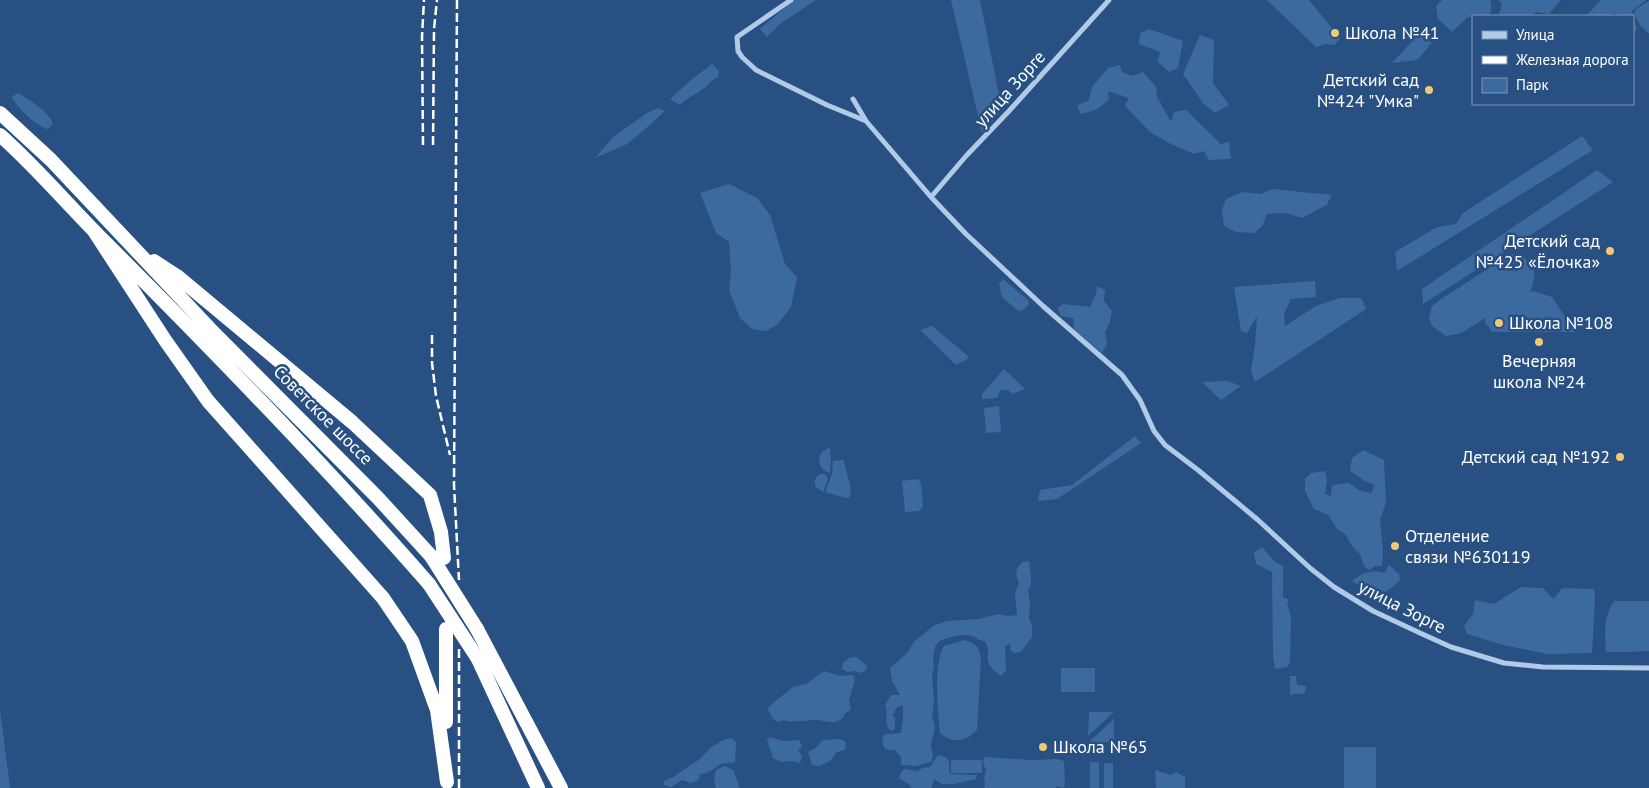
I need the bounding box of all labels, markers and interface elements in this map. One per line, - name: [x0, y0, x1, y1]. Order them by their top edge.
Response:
- legend: [1472, 15, 1634, 105]
- place label: Школа №41: [1345, 21, 1440, 44]
- text: Улица: [1516, 25, 1554, 44]
- marker: Школа №41: [1329, 27, 1341, 39]
- street label: улица Зорге: [969, 46, 1050, 132]
- text: Железная дорога: [1515, 50, 1629, 69]
- place label: Детский сад №424 "Умка": [1317, 68, 1419, 112]
- text: Парк: [1516, 75, 1549, 94]
- marker: Детский сад №424 "Умка": [1423, 84, 1435, 96]
- place label: Детский сад №425 «Ёлочка»: [1475, 229, 1600, 273]
- marker: Детский сад №425 «Ёлочка»: [1604, 245, 1616, 257]
- place label: Школа №108: [1509, 311, 1613, 334]
- marker: Школа №108: [1493, 317, 1505, 329]
- marker: Вечерняя школа №24: [1533, 336, 1545, 348]
- place label: Вечерняя школа №24: [1493, 349, 1585, 393]
- street label: Советское шоссе: [269, 360, 378, 469]
- place label: Детский сад №192: [1462, 445, 1610, 468]
- marker: Детский сад №192: [1614, 451, 1626, 463]
- place label: Отделение связи №630119: [1405, 524, 1531, 568]
- marker: Отделение связи №630119: [1389, 540, 1401, 552]
- street label: улица Зорге: [1355, 575, 1450, 638]
- place label: Школа №65: [1053, 735, 1148, 758]
- marker: Школа №65: [1037, 741, 1049, 753]

